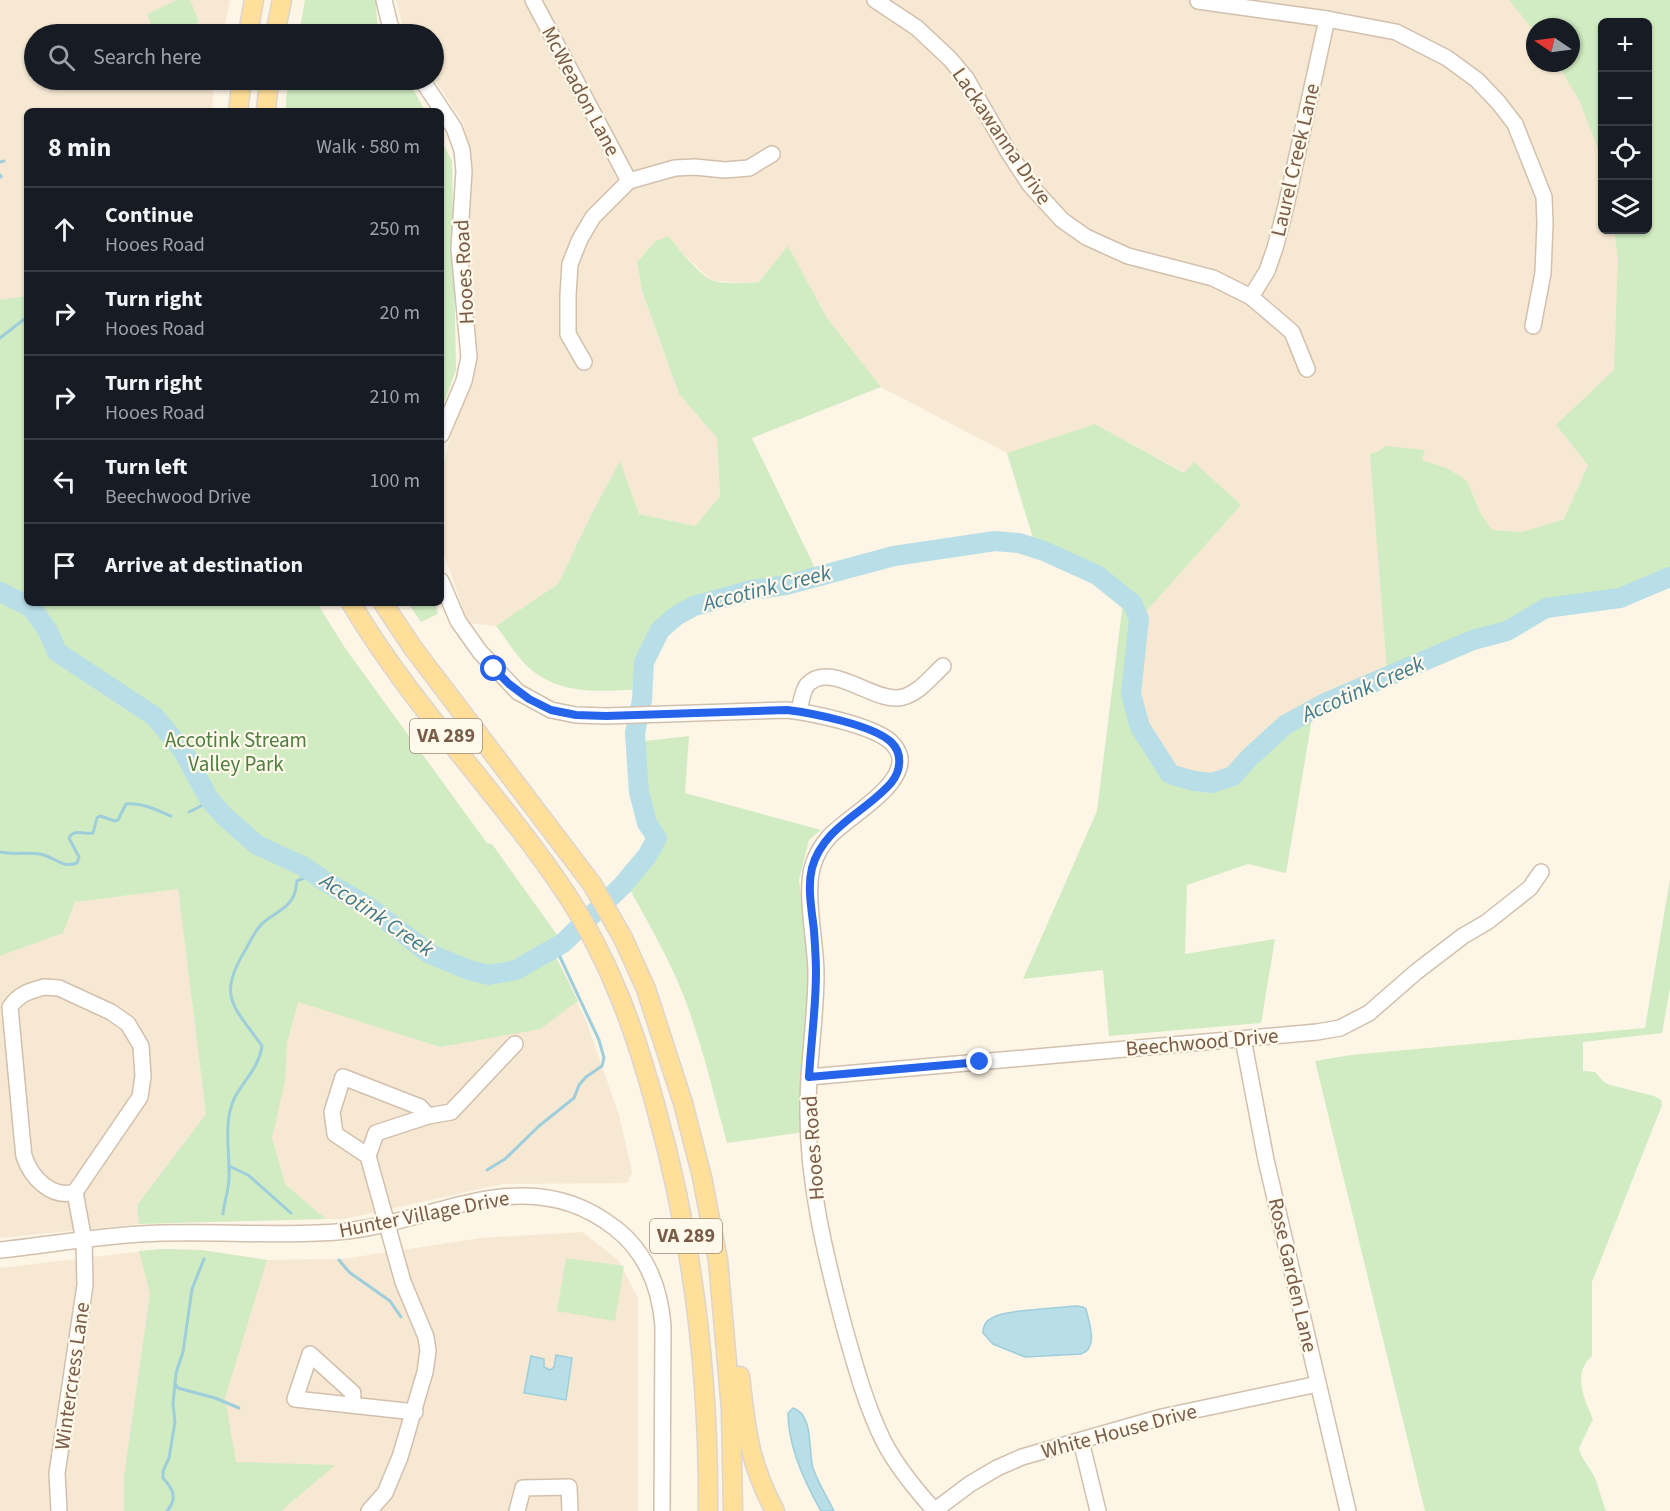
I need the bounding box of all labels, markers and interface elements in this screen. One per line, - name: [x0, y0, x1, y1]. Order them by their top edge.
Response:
- north arrow: [1526, 18, 1580, 72]
- map controls: [1598, 18, 1652, 234]
- button: +: [1598, 18, 1652, 72]
- street label: McWeadon Lane: [534, 21, 628, 161]
- search box: [24, 24, 444, 90]
- icon: search: [45, 41, 78, 74]
- text: Search here: [93, 41, 201, 73]
- street label: Lackawanna Drive: [945, 61, 1059, 211]
- button: −: [1598, 72, 1652, 126]
- street label: Laurel Creek Lane: [1263, 80, 1327, 240]
- button: locate: [1598, 126, 1652, 180]
- text: 8 min: [48, 129, 111, 166]
- text: Walk · 580 m: [316, 133, 420, 161]
- button: layers: [1598, 180, 1652, 234]
- text: Continue: [105, 199, 194, 231]
- icon: ahead: [48, 213, 81, 246]
- text: 250 m: [370, 215, 420, 243]
- street label: Hooes Road: [446, 219, 482, 325]
- text: Hooes Road: [105, 231, 205, 259]
- text: Turn right: [105, 283, 202, 315]
- icon: right: [48, 297, 81, 330]
- text: 20 m: [380, 299, 420, 327]
- text: Hooes Road: [105, 315, 205, 343]
- text: Turn right: [105, 367, 202, 399]
- icon: right: [48, 381, 81, 414]
- text: 210 m: [370, 383, 420, 411]
- text: Hooes Road: [105, 399, 205, 427]
- text: Turn left: [105, 451, 187, 483]
- icon: left: [48, 465, 81, 498]
- text: 100 m: [370, 467, 420, 495]
- text: Beechwood Drive: [105, 483, 251, 511]
- icon: arrive: [48, 549, 81, 582]
- text: Arrive at destination: [105, 549, 303, 581]
- water label: Accotink Creek: [698, 557, 835, 620]
- water label: Accotink Creek: [1295, 648, 1430, 731]
- route start: [480, 655, 506, 681]
- road number: VA 289: [410, 719, 482, 753]
- park label: Accotink Stream Valley Park: [165, 725, 307, 779]
- water label: Accotink Creek: [312, 864, 441, 965]
- street label: Beechwood Drive: [1124, 1020, 1280, 1064]
- route end: [966, 1048, 992, 1074]
- street label: Hooes Road: [794, 1095, 832, 1201]
- street label: Hunter Village Drive: [336, 1183, 512, 1245]
- street label: Rose Garden Lane: [1261, 1195, 1325, 1355]
- road number: VA 289: [650, 1219, 722, 1253]
- street label: Wintercress Lane: [47, 1300, 97, 1452]
- street label: White House Drive: [1038, 1396, 1200, 1466]

